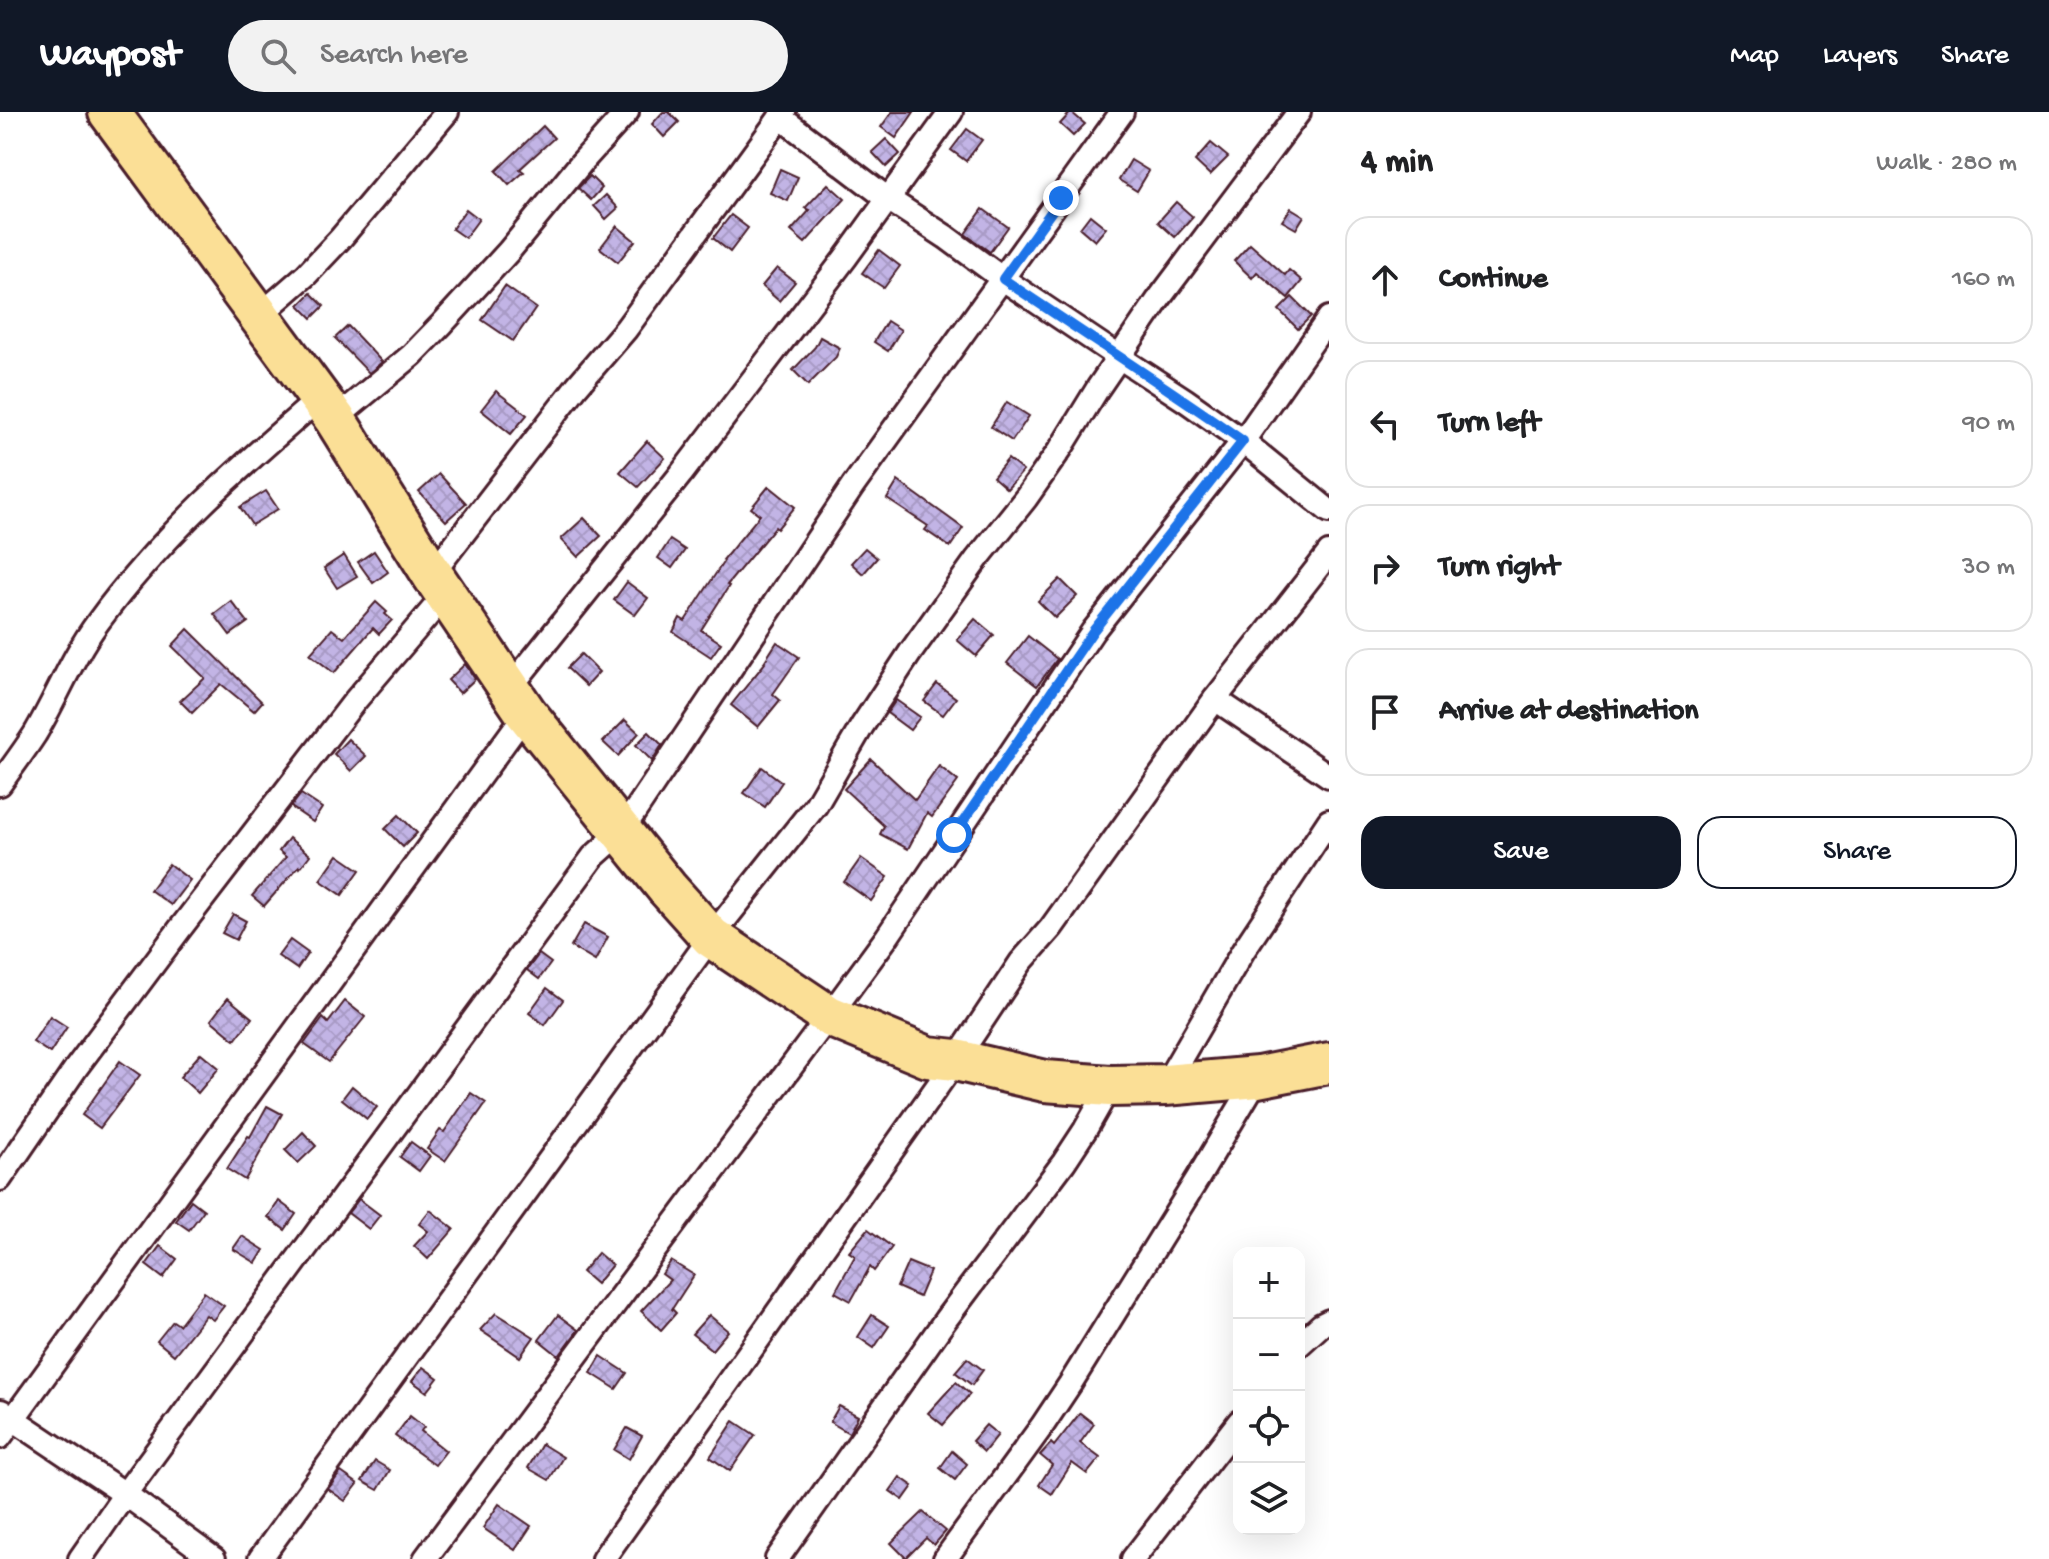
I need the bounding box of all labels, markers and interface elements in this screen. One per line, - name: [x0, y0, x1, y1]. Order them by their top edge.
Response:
- search box: [228, 20, 788, 92]
- text: Waypost: [40, 34, 180, 78]
- icon: search: [256, 34, 300, 78]
- text: Search here: [320, 39, 468, 74]
- text: Map: [1730, 40, 1779, 73]
- text: Layers: [1823, 40, 1897, 73]
- text: Share: [1941, 40, 2009, 73]
- text: 4 min: [1361, 144, 1433, 184]
- text: Walk · 280 m: [1876, 149, 2017, 180]
- route end: [1043, 180, 1079, 216]
- icon: ahead: [1363, 258, 1407, 302]
- text: Continue: [1439, 263, 1548, 298]
- text: 160 m: [1952, 265, 2015, 296]
- icon: left: [1363, 402, 1407, 446]
- text: Turn left: [1439, 407, 1540, 442]
- text: 90 m: [1963, 409, 2015, 440]
- icon: right: [1363, 546, 1407, 590]
- text: Turn right: [1439, 551, 1559, 586]
- text: 30 m: [1962, 553, 2015, 584]
- icon: arrive: [1363, 690, 1407, 734]
- text: Arrive at destination: [1439, 695, 1699, 730]
- button: Save: [1361, 816, 1681, 889]
- button: Share: [1697, 816, 2017, 889]
- route start: [936, 817, 972, 853]
- map controls: [1233, 1247, 1305, 1535]
- button: +: [1233, 1247, 1305, 1319]
- button: −: [1233, 1319, 1305, 1391]
- button: locate: [1233, 1391, 1305, 1463]
- button: layers: [1233, 1463, 1305, 1535]

